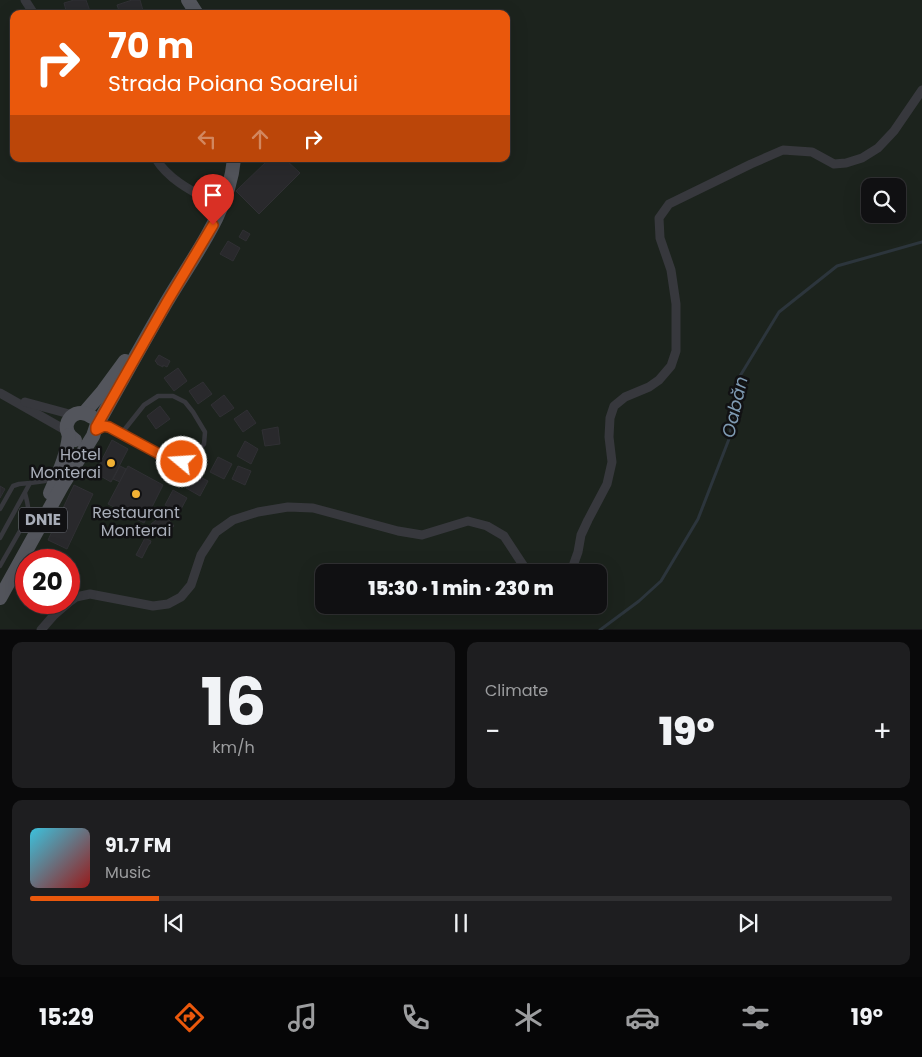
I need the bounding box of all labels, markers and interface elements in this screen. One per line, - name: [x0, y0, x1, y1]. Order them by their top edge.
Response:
- text: 70 m: [108, 21, 194, 70]
- icon: right: [25, 30, 90, 95]
- text: Strada Poiana Soarelui: [108, 68, 358, 99]
- icon: left: [193, 125, 221, 153]
- icon: ahead: [246, 125, 274, 153]
- icon: right: [299, 125, 327, 153]
- pin: [192, 174, 234, 225]
- map controls: [861, 178, 906, 223]
- button: search: [861, 178, 906, 223]
- icon: arrive: [199, 181, 227, 209]
- water label: Oabăn: [715, 374, 754, 440]
- position arrow: [155, 435, 207, 487]
- place label: Hotel Monterai: [30, 443, 101, 484]
- marker: Hotel Monterai: [105, 457, 117, 469]
- marker: Restaurant Monterai: [130, 488, 142, 500]
- place label: Restaurant Monterai: [92, 501, 180, 542]
- road number: DN1E: [19, 508, 67, 532]
- speed limit sign: 20: [15, 549, 80, 614]
- text: 15:30 · 1 min · 230 m: [368, 575, 554, 602]
- text: 16: [201, 657, 266, 748]
- text: Climate: [485, 679, 548, 702]
- text: 19°: [659, 705, 715, 758]
- text: −: [485, 712, 500, 751]
- text: +: [873, 712, 892, 751]
- text: km/h: [212, 736, 255, 759]
- text: 91.7 FM: [105, 832, 171, 859]
- text: Music: [105, 861, 151, 884]
- icon: previous: [160, 909, 188, 937]
- icon: pause: [447, 909, 475, 937]
- icon: next: [734, 909, 762, 937]
- icon: directions: [172, 1000, 207, 1035]
- icon: music: [285, 1000, 320, 1035]
- icon: phone: [398, 1000, 433, 1035]
- icon: climate: [511, 1000, 546, 1035]
- icon: car: [625, 1000, 660, 1035]
- icon: filters: [738, 1000, 773, 1035]
- text: 15:29: [39, 1002, 94, 1033]
- text: 19°: [851, 1002, 883, 1033]

